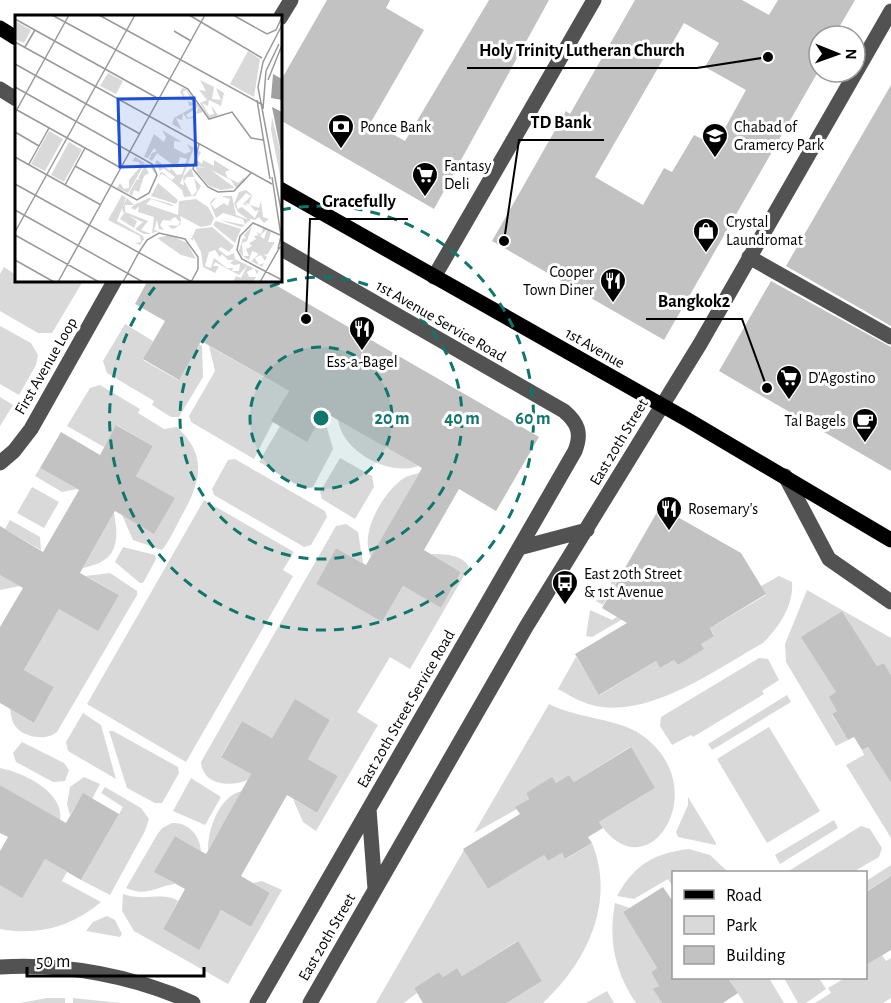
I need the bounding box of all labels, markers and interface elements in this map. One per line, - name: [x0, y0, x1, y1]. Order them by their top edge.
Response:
- inset map: [15, 15, 282, 282]
- north arrow: [807, 24, 867, 84]
- callout: Holy Trinity Lutheran Church: [467, 32, 697, 68]
- text: Holy Trinity Lutheran Church: [479, 42, 685, 60]
- text: N: [843, 49, 859, 60]
- callout: TD Bank: [519, 104, 604, 140]
- bank icon: Ponce Bank: [326, 112, 356, 150]
- text: TD Bank: [531, 114, 592, 132]
- place label: Ponce Bank: [360, 119, 432, 135]
- place label: Chabad of Gramercy Park: [734, 119, 825, 154]
- school or university icon: Chabad of Gramercy Park: [700, 121, 730, 159]
- place label: Fantasy Deli: [444, 158, 491, 192]
- supermarket icon: Fantasy Deli: [410, 160, 440, 198]
- callout: Gracefully: [310, 183, 408, 219]
- text: Gracefully: [322, 193, 397, 211]
- place label: Crystal Laundromat: [726, 214, 803, 248]
- shop icon: Crystal Laundromat: [691, 216, 721, 254]
- place label: Cooper Town Diner: [523, 264, 595, 298]
- restaurant icon: Cooper Town Diner: [598, 266, 628, 304]
- street label: 1st Avenue Service Road: [373, 277, 509, 365]
- callout: Bangkok2: [646, 283, 742, 319]
- text: Bangkok2: [658, 293, 731, 311]
- restaurant icon: Ess-a-Bagel: [347, 314, 377, 352]
- street label: First Avenue Loop: [12, 315, 80, 417]
- street label: 1st Avenue: [563, 325, 627, 371]
- place label: Ess-a-Bagel: [326, 354, 398, 370]
- supermarket icon: D'Agostino: [774, 363, 804, 401]
- place label: D'Agostino: [808, 370, 876, 386]
- street label: East 20th Street: [587, 396, 651, 488]
- cafe icon: Tal Bagels: [850, 406, 880, 444]
- centre of rings: [311, 408, 331, 428]
- text: 20 m: [374, 410, 410, 428]
- text: 40 m: [444, 410, 480, 428]
- text: 60 m: [515, 410, 551, 428]
- place label: Tal Bagels: [784, 413, 846, 429]
- restaurant icon: Rosemary's: [654, 494, 684, 532]
- place label: Rosemary's: [688, 501, 758, 518]
- place label: East 20th Street & 1st Avenue: [584, 566, 682, 600]
- bus stop icon: East 20th Street & 1st Avenue: [550, 568, 580, 606]
- street label: East 20th Street Service Road: [354, 627, 458, 791]
- legend: [672, 871, 867, 979]
- text: Road: [726, 887, 762, 905]
- street label: East 20th Street: [296, 891, 358, 983]
- text: Park: [726, 917, 758, 935]
- scale bar: [27, 940, 204, 978]
- text: Building: [726, 947, 786, 965]
- text: 50 m: [36, 953, 70, 971]

